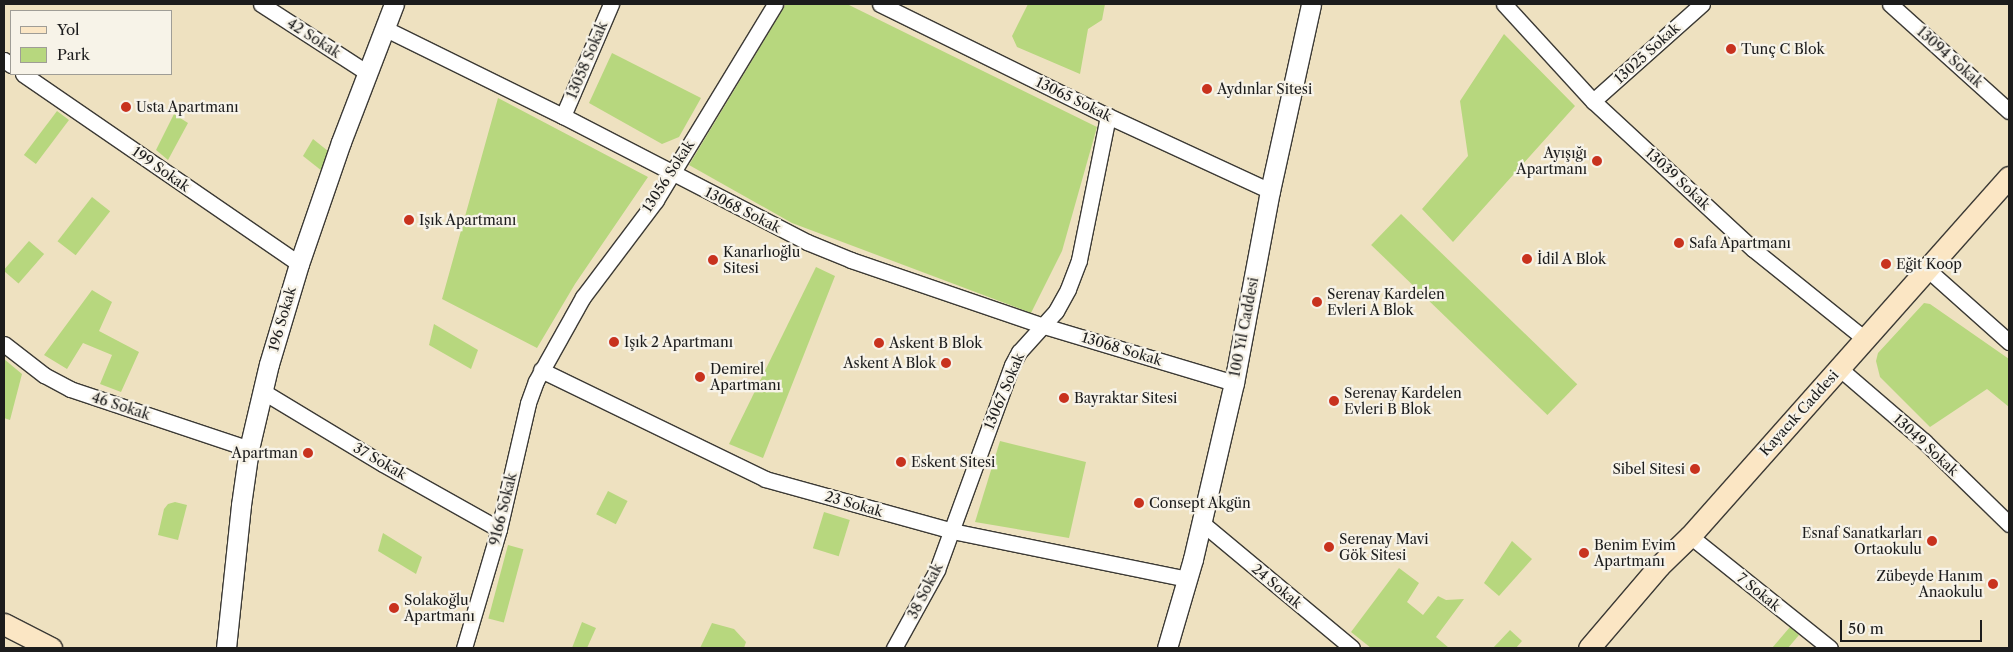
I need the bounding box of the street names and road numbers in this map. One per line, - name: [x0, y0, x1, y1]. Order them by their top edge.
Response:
- street label: 42 Sokak: [284, 15, 344, 61]
- street label: 13058 Sokak: [563, 19, 611, 101]
- street label: 13025 Sokak: [1611, 19, 1683, 87]
- street label: 13094 Sokak: [1914, 23, 1986, 91]
- street label: 13065 Sokak: [1033, 73, 1115, 125]
- street label: 13056 Sokak: [639, 137, 697, 215]
- street label: 199 Sokak: [129, 143, 193, 195]
- street label: 13039 Sokak: [1642, 145, 1714, 213]
- street label: 13068 Sokak: [702, 184, 784, 236]
- street label: 100 Yıl Caddesi: [1226, 276, 1262, 378]
- street label: 196 Sokak: [265, 285, 299, 353]
- street label: 13068 Sokak: [1080, 329, 1164, 369]
- street label: 13067 Sokak: [980, 350, 1028, 432]
- street label: Kayacık Caddesi: [1756, 367, 1842, 459]
- street label: 46 Sokak: [90, 389, 152, 423]
- street label: 13049 Sokak: [1890, 411, 1962, 479]
- street label: 37 Sokak: [350, 439, 410, 483]
- street label: 9166 Sokak: [486, 471, 520, 547]
- street label: 23 Sokak: [823, 488, 885, 520]
- street label: 38 Sokak: [904, 560, 946, 622]
- street label: 24 Sokak: [1249, 560, 1305, 612]
- street label: 7 Sokak: [1734, 569, 1784, 615]

